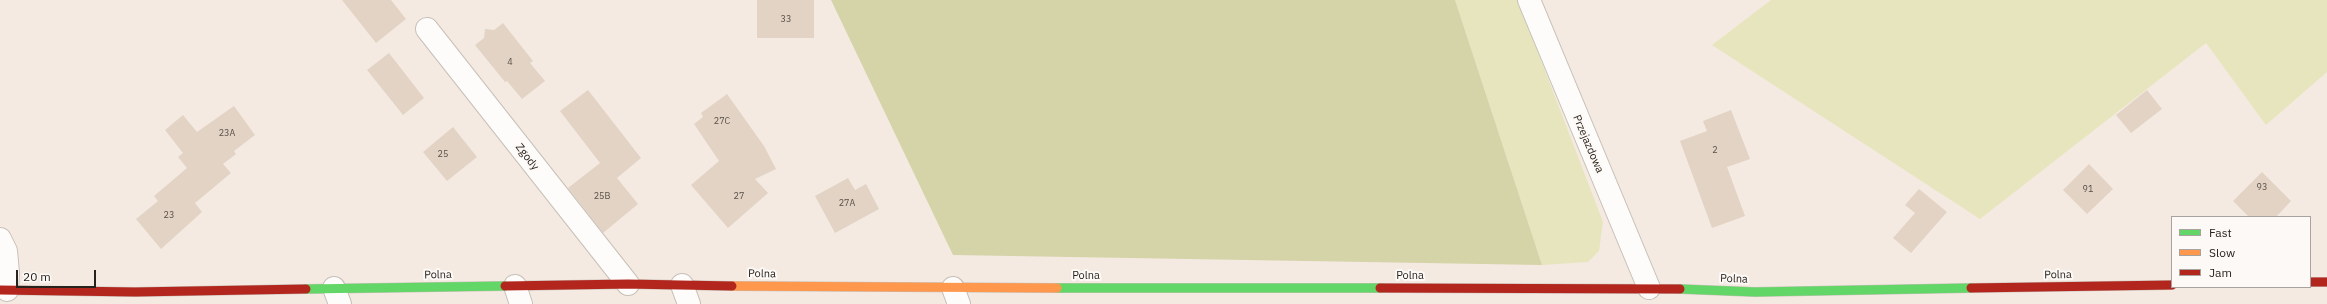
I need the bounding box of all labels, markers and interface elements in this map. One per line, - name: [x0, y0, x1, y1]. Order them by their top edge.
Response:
- house number: 33: [781, 14, 791, 24]
- house number: 4: [507, 57, 513, 67]
- street label: Przejazdowa: [1570, 113, 1606, 175]
- house number: 27C: [714, 116, 730, 126]
- house number: 23A: [219, 128, 235, 138]
- street label: Zgody: [513, 141, 541, 173]
- house number: 2: [1712, 145, 1718, 155]
- house number: 25: [438, 149, 448, 159]
- house number: 93: [2257, 182, 2267, 192]
- house number: 91: [2083, 184, 2093, 194]
- house number: 25B: [594, 191, 610, 201]
- house number: 27: [734, 191, 744, 201]
- house number: 27A: [839, 198, 855, 208]
- house number: 23: [164, 210, 174, 220]
- legend: [2171, 216, 2311, 288]
- text: Fast: [2209, 225, 2232, 240]
- text: Slow: [2209, 245, 2235, 260]
- scale bar: [18, 262, 98, 288]
- text: Jam: [2209, 265, 2232, 280]
- street label: Polna: [748, 267, 776, 281]
- street label: Polna: [424, 268, 452, 282]
- street label: Polna: [2044, 268, 2072, 282]
- text: 20 m: [23, 269, 51, 284]
- street label: Polna: [1072, 269, 1100, 283]
- street label: Polna: [1396, 269, 1424, 283]
- street label: Polna: [1720, 272, 1748, 286]

